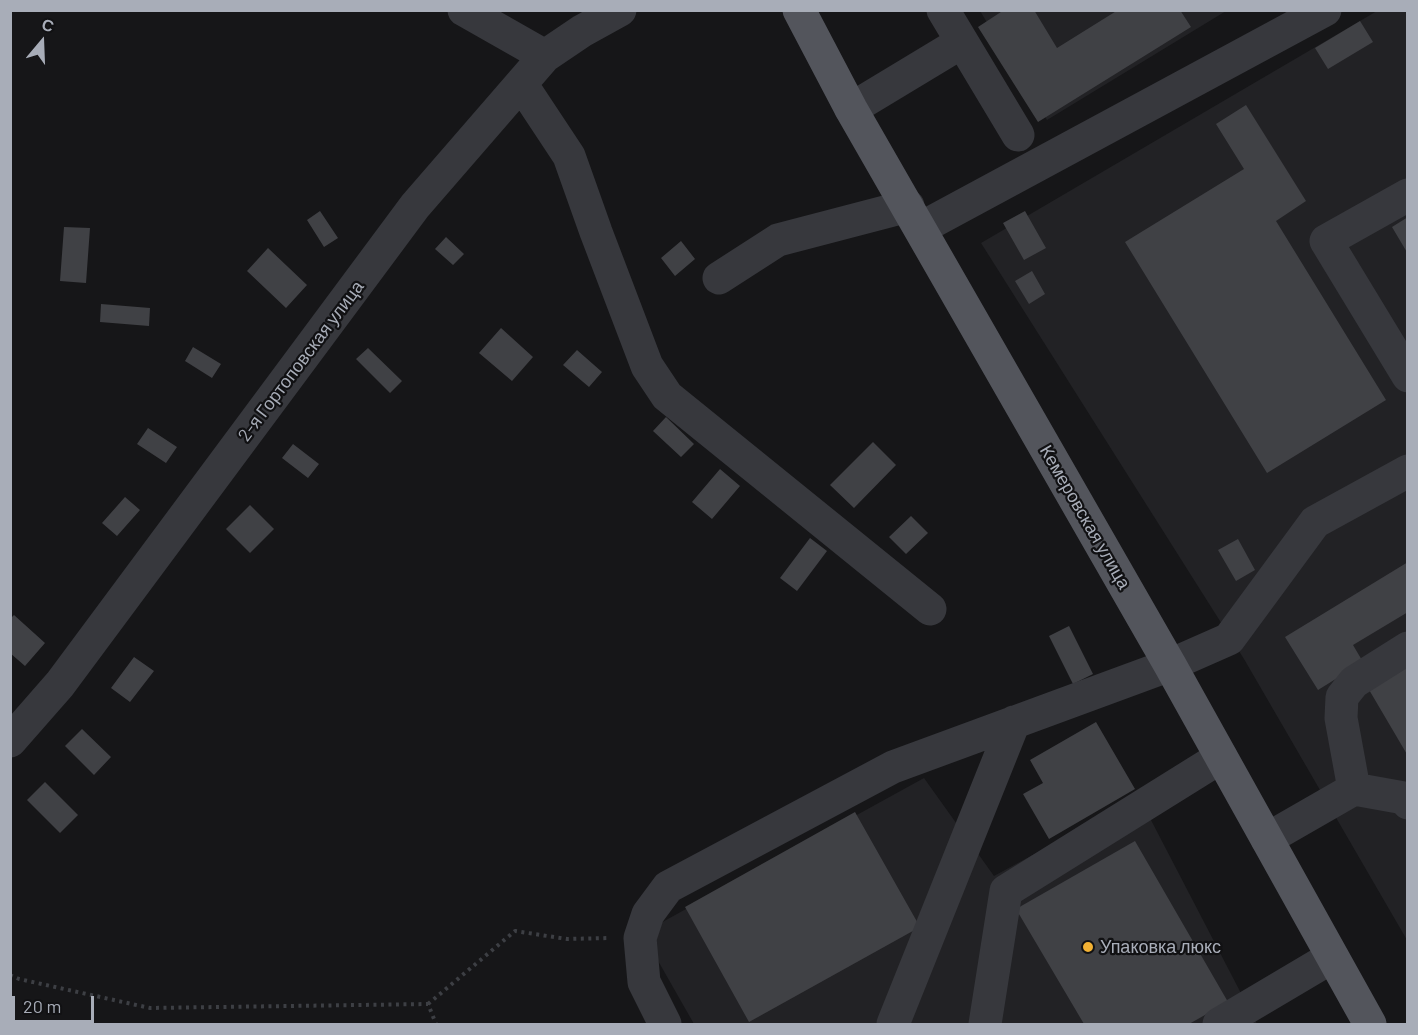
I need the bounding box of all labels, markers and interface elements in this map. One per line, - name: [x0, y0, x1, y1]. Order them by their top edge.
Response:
- north arrow: [12, 12, 72, 72]
- text: С: [39, 14, 57, 35]
- street label: 2-я Гортоповская улица: [234, 276, 368, 446]
- street label: Кемеровская улица: [1035, 441, 1135, 593]
- place label: Упаковка люкс: [1100, 936, 1221, 958]
- marker: Упаковка люкс: [1081, 940, 1095, 954]
- scale bar: [15, 984, 98, 1022]
- text: 20 m: [23, 995, 61, 1017]

